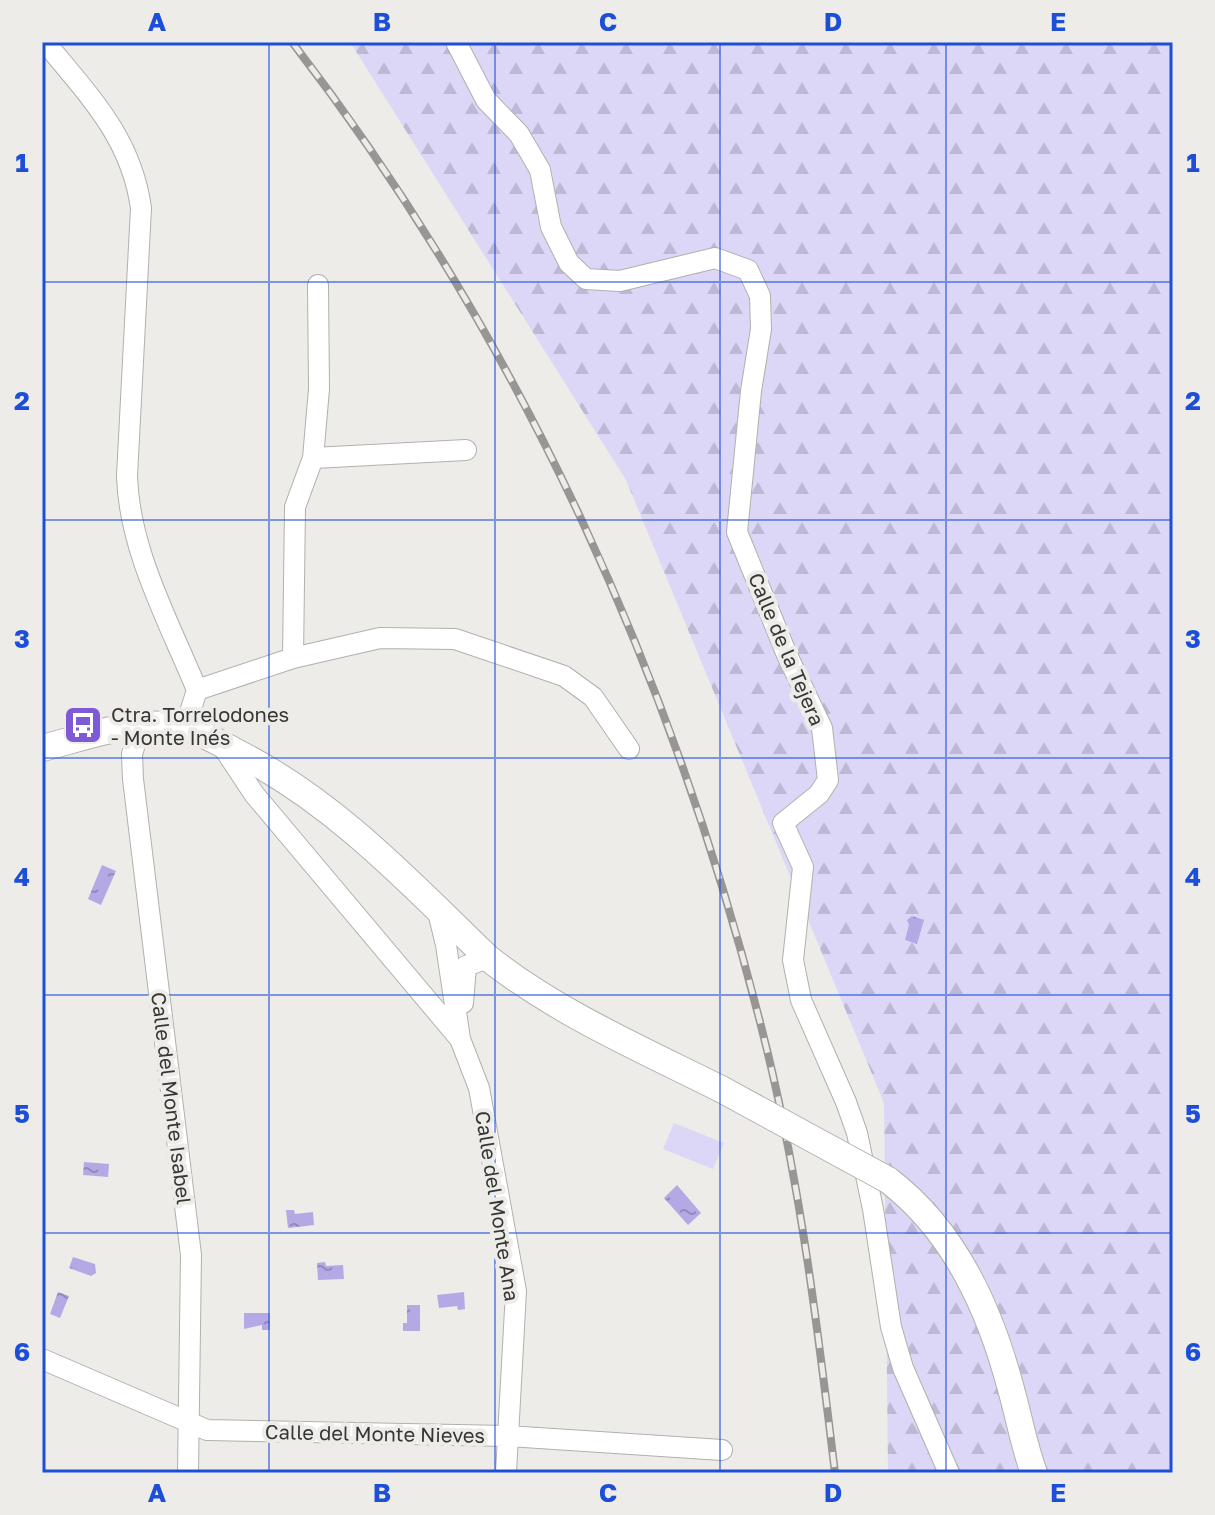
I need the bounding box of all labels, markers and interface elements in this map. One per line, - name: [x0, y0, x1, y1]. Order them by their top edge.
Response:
- text: A: [148, 6, 167, 37]
- text: B: [373, 6, 391, 37]
- text: C: [599, 6, 617, 37]
- text: D: [824, 6, 842, 37]
- text: E: [1050, 6, 1066, 37]
- text: 1: [15, 147, 29, 178]
- text: 1: [1186, 147, 1200, 178]
- text: 2: [14, 385, 30, 416]
- text: 2: [1185, 385, 1201, 416]
- street label: Calle de la Tejera: [744, 569, 830, 729]
- text: 3: [14, 623, 30, 654]
- text: 3: [1185, 623, 1201, 654]
- place label: Ctra. Torrelodones - Monte Inés: [111, 702, 289, 749]
- bus stop icon: Ctra. Torrelodones - Monte Inés: [62, 704, 104, 746]
- text: 4: [14, 861, 30, 892]
- text: 4: [1185, 861, 1201, 892]
- street label: Calle del Monte Isabel: [147, 990, 197, 1206]
- text: 5: [14, 1098, 30, 1129]
- text: 5: [1185, 1098, 1201, 1129]
- street label: Calle del Monte Ana: [471, 1109, 525, 1303]
- text: 6: [14, 1336, 30, 1367]
- text: 6: [1185, 1336, 1201, 1367]
- street label: Calle del Monte Nieves: [265, 1419, 485, 1447]
- text: A: [148, 1477, 167, 1508]
- text: B: [373, 1477, 391, 1508]
- text: C: [599, 1477, 617, 1508]
- text: D: [824, 1477, 842, 1508]
- text: E: [1050, 1477, 1066, 1508]

